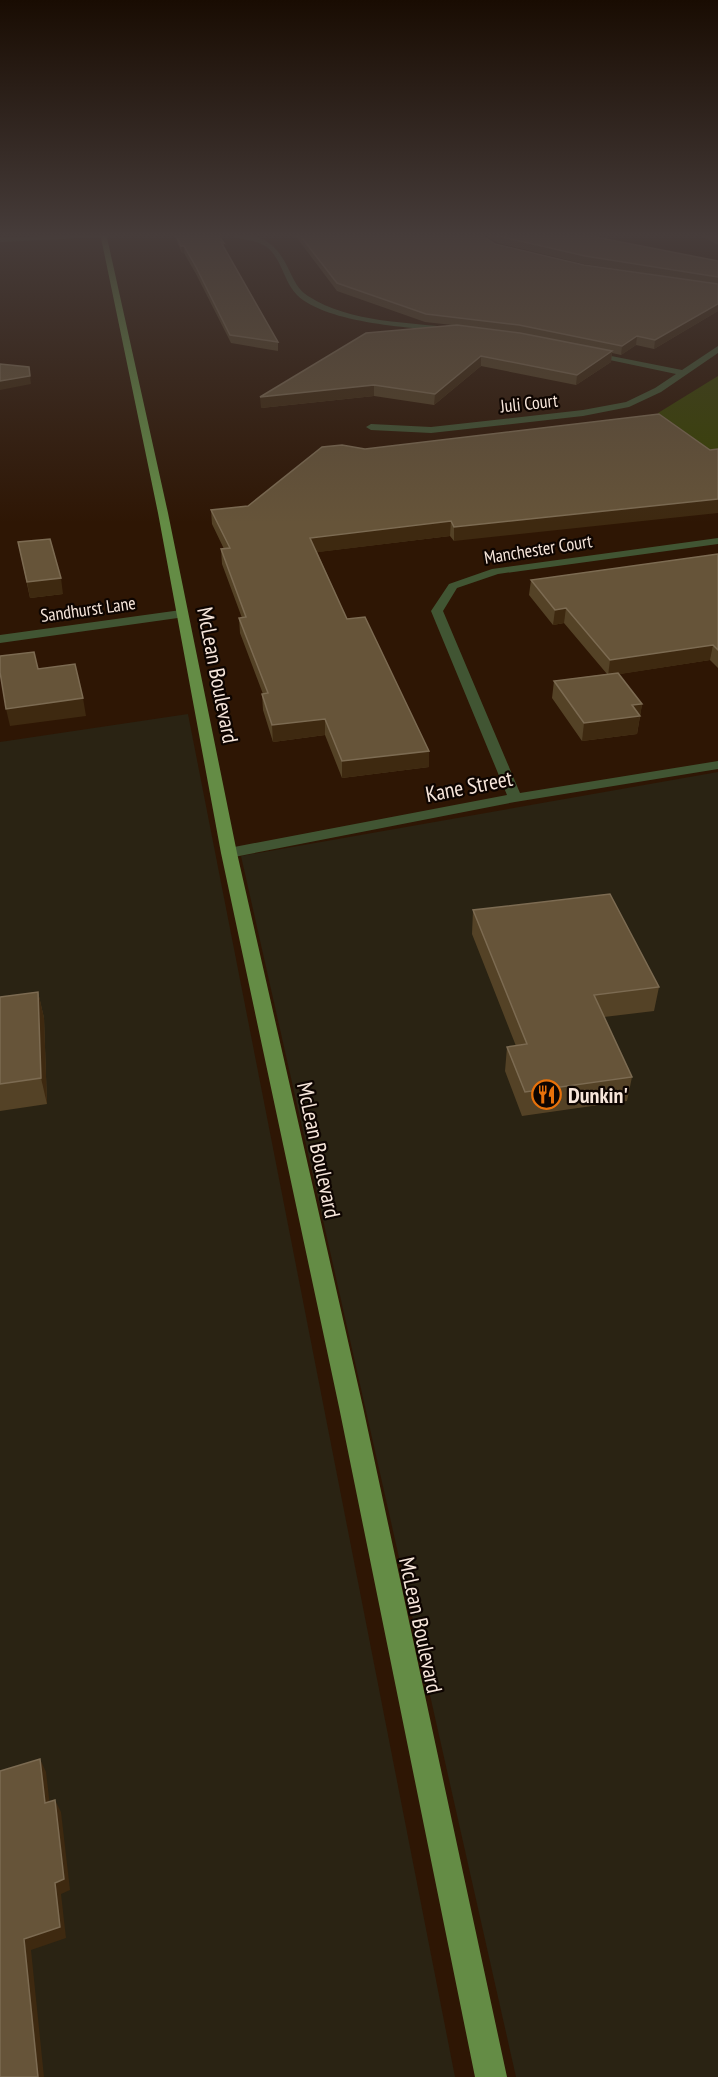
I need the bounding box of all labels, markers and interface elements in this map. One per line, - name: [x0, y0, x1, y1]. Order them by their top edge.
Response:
- street label: Juli Court: [498, 389, 559, 418]
- street label: Manchester Court: [482, 529, 594, 569]
- street label: Sandhurst Lane: [39, 591, 137, 627]
- street label: McLean Boulevard: [191, 604, 245, 746]
- street label: Kane Street: [423, 764, 515, 808]
- street label: McLean Boulevard: [291, 1079, 347, 1221]
- restaurant icon: Dunkin': [531, 1079, 563, 1111]
- place label: Dunkin': [568, 1081, 628, 1109]
- street label: McLean Boulevard: [393, 1554, 449, 1696]

